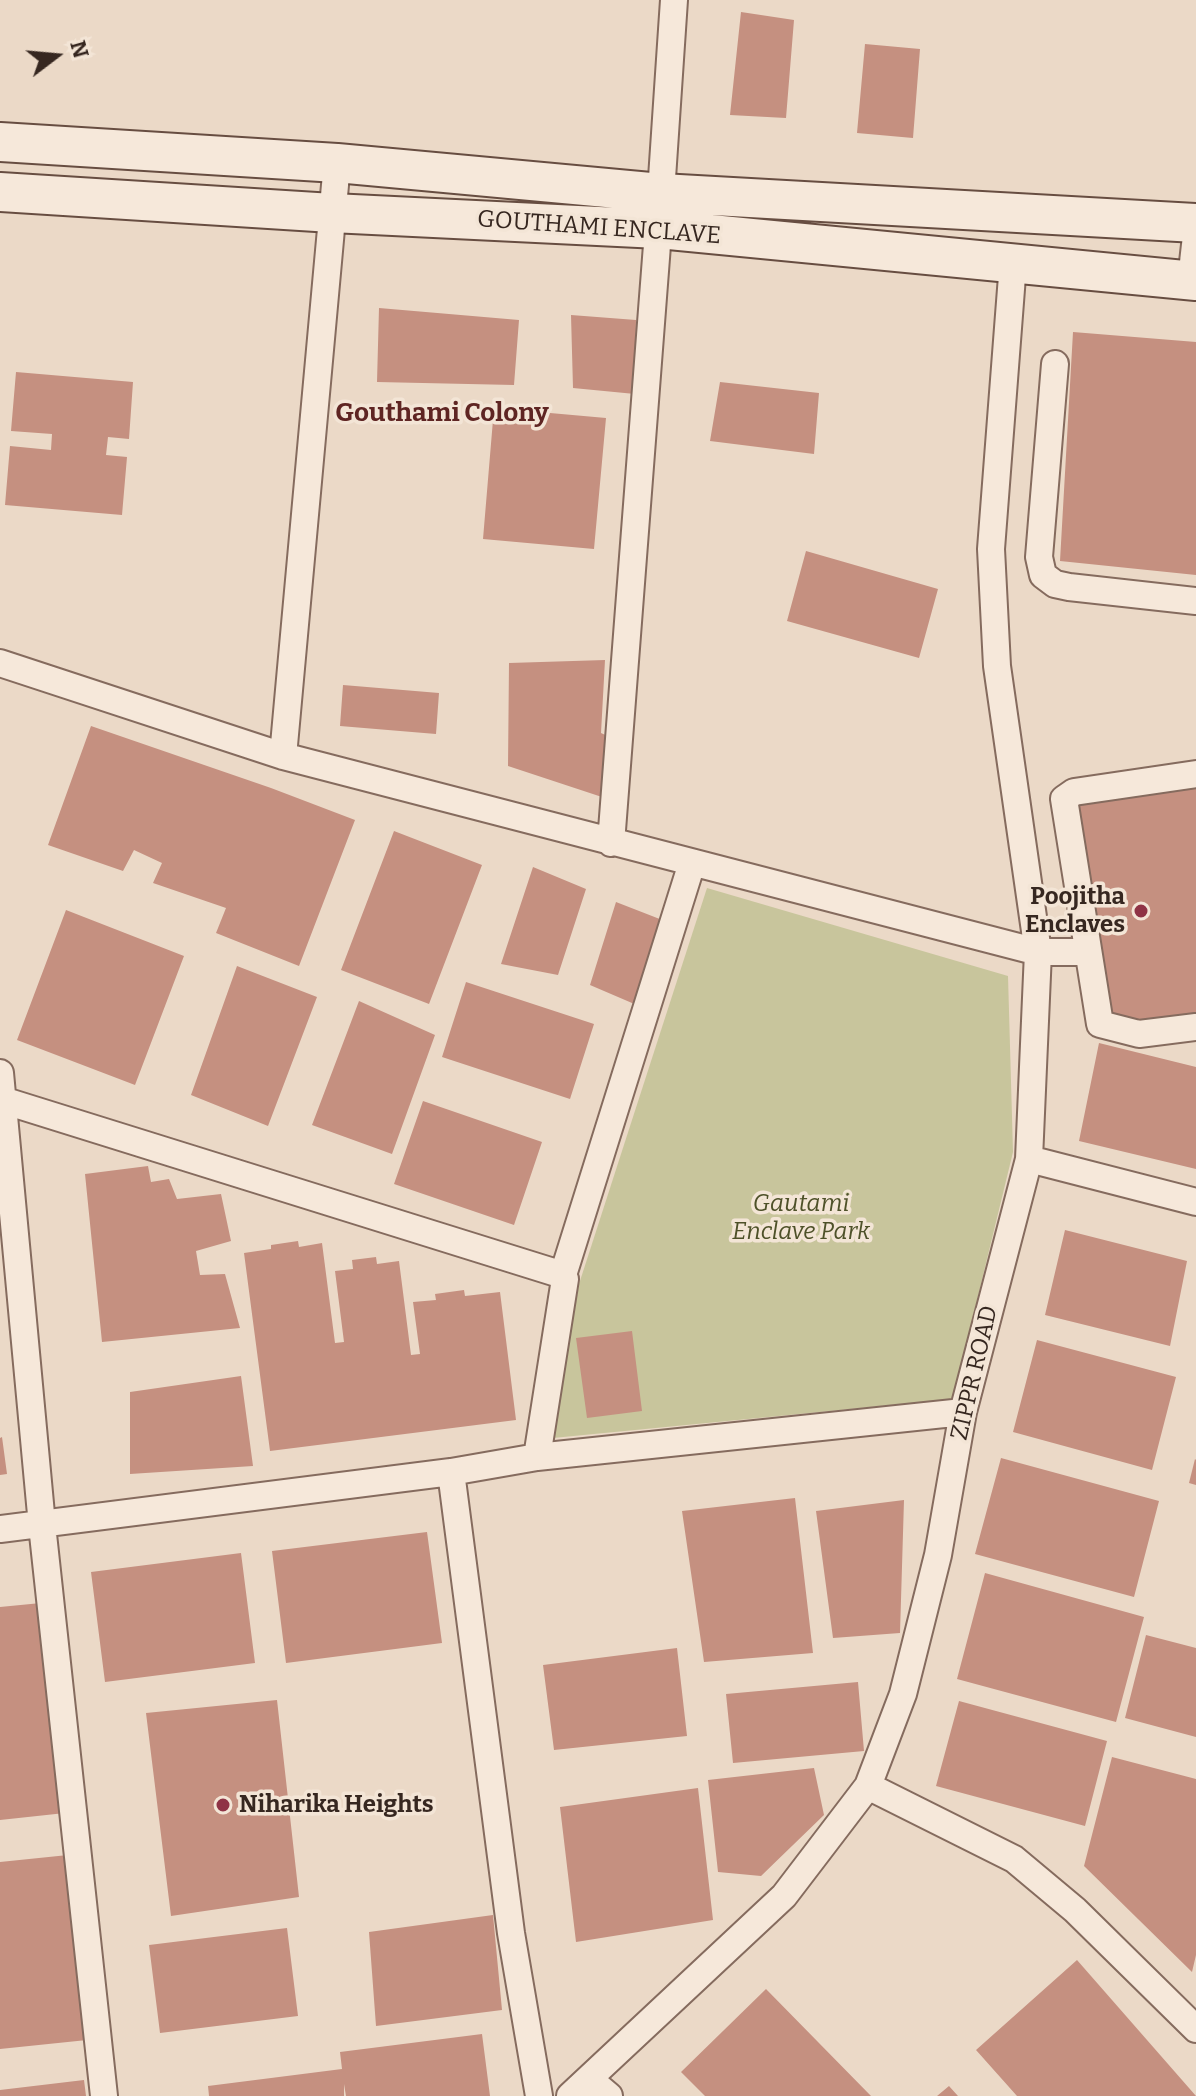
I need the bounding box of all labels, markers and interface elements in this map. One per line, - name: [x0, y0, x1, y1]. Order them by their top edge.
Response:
- north arrow: [16, 16, 96, 96]
- text: N: [64, 37, 95, 61]
- street label: GOUTHAMI ENCLAVE: [476, 205, 722, 251]
- district label: Gouthami Colony: [335, 398, 549, 430]
- place label: Poojitha Enclaves: [1025, 883, 1125, 939]
- marker: Poojitha Enclaves: [1132, 902, 1150, 920]
- park label: Gautami Enclave Park: [732, 1190, 870, 1246]
- street label: ZIPPR ROAD: [946, 1303, 1004, 1443]
- place label: Niharika Heights: [239, 1791, 433, 1819]
- marker: Niharika Heights: [214, 1796, 232, 1814]

